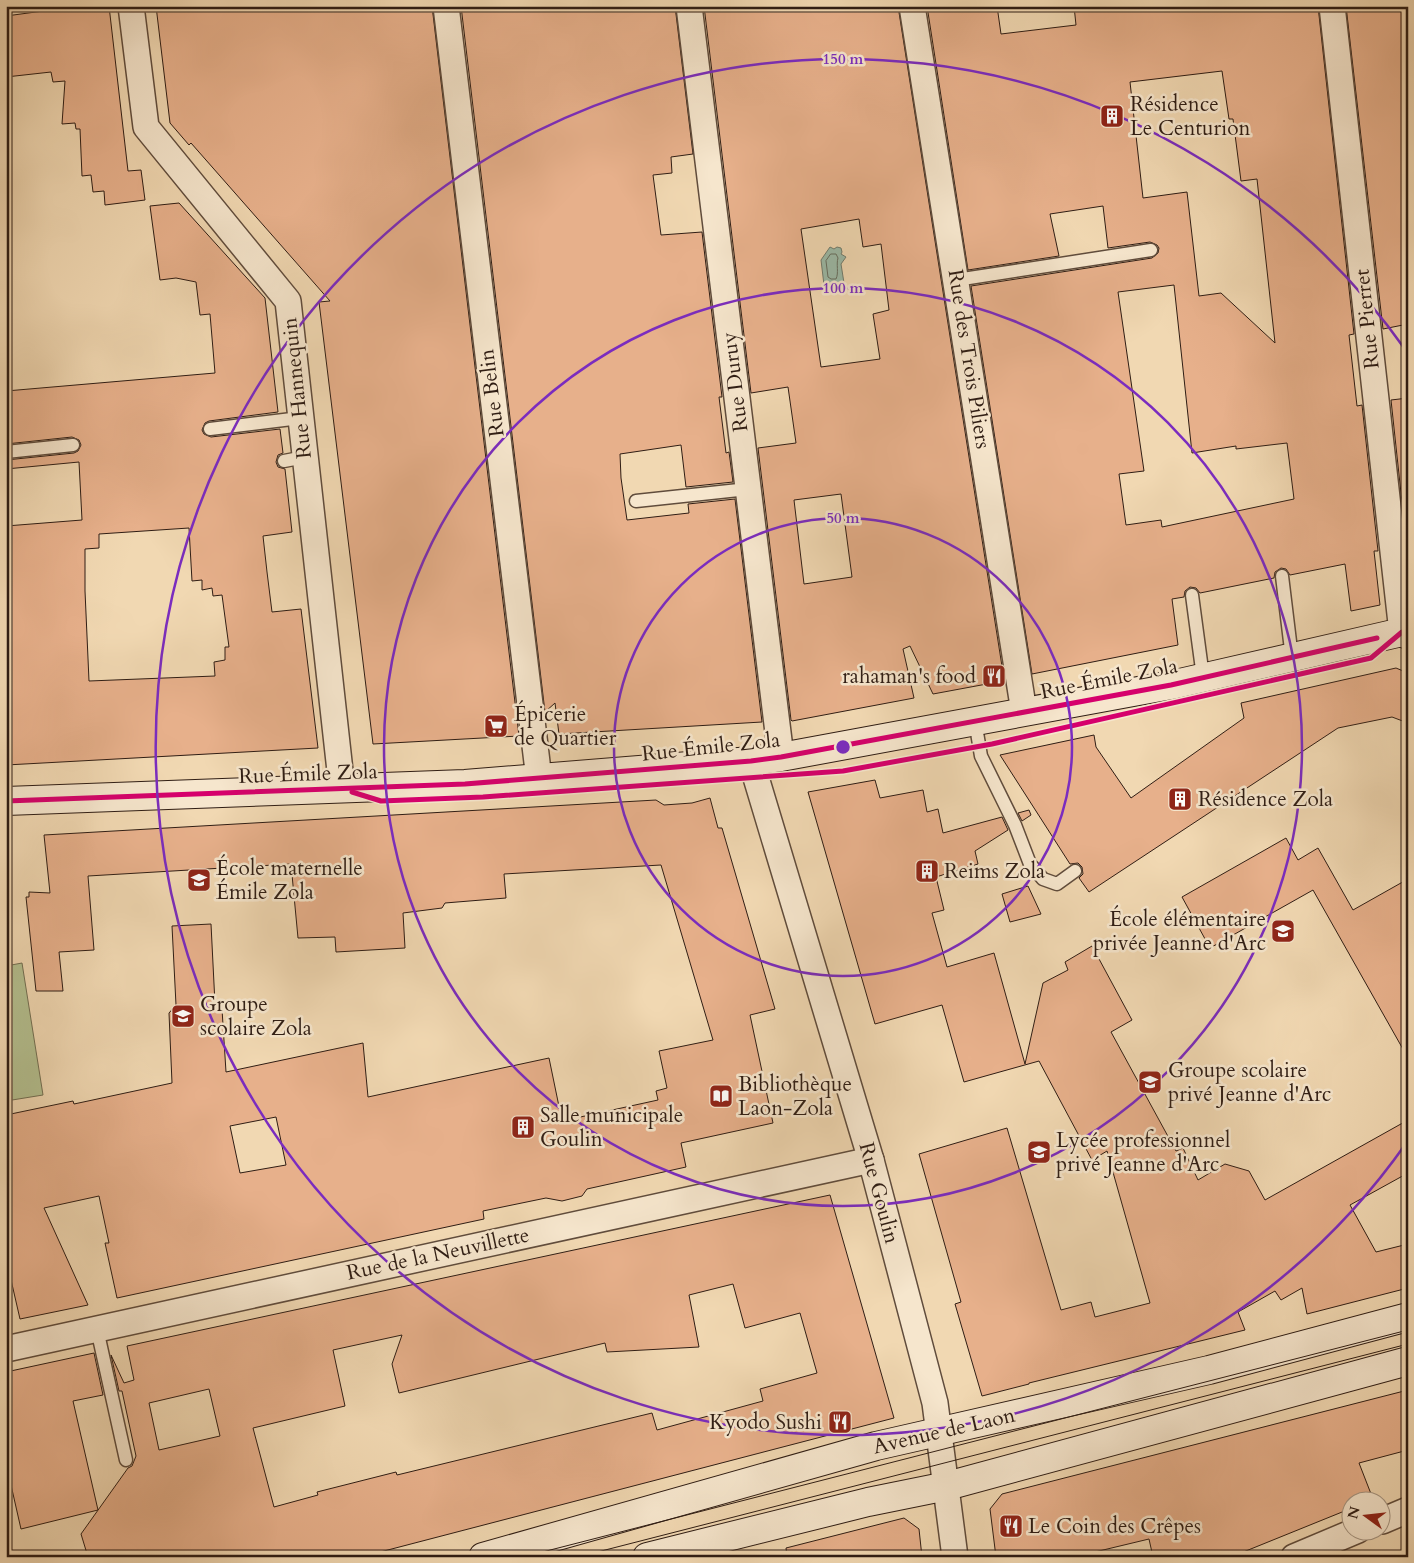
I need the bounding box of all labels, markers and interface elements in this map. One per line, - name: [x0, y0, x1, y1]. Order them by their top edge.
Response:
- text: 150 m: [823, 49, 864, 69]
- place label: Résidence Le Centurion: [1130, 90, 1250, 143]
- building icon: Résidence Le Centurion: [1099, 103, 1125, 129]
- street label: Rue des Trois Piliers: [940, 267, 998, 451]
- street label: Rue Pierret: [1347, 267, 1387, 371]
- text: 100 m: [823, 278, 864, 298]
- street label: Rue Hannequin: [275, 316, 319, 460]
- street label: Rue Duruy: [715, 331, 755, 433]
- street label: Rue Belin: [472, 347, 512, 439]
- text: 50 m: [826, 508, 860, 528]
- street label: Rue Émile Zola: [1038, 651, 1180, 707]
- place label: rahaman's food: [842, 662, 976, 691]
- restaurant icon: rahaman's food: [981, 663, 1007, 689]
- place label: Épicerie de Quartier: [514, 700, 617, 753]
- supermarket icon: Épicerie de Quartier: [483, 713, 509, 739]
- street label: Rue Émile Zola: [640, 725, 782, 769]
- centre of rings: [834, 738, 852, 756]
- street label: Rue Émile Zola: [238, 757, 378, 791]
- place label: Résidence Zola: [1198, 785, 1333, 814]
- building icon: Résidence Zola: [1167, 786, 1193, 812]
- place label: École maternelle Émile Zola: [216, 854, 363, 907]
- place label: Reims Zola: [944, 857, 1045, 886]
- building icon: Reims Zola: [914, 858, 940, 884]
- school or university icon: École maternelle Émile Zola: [186, 867, 212, 893]
- place label: École élémentaire privée Jeanne d'Arc: [1093, 905, 1266, 958]
- school or university icon: École élémentaire privée Jeanne d'Arc: [1270, 918, 1296, 944]
- place label: Groupe scolaire Zola: [200, 990, 312, 1043]
- school or university icon: Groupe scolaire Zola: [170, 1003, 196, 1029]
- place label: Groupe scolaire privé Jeanne d'Arc: [1168, 1056, 1331, 1109]
- school or university icon: Groupe scolaire privé Jeanne d'Arc: [1137, 1069, 1163, 1095]
- place label: Bibliothèque Laon-Zola: [738, 1070, 852, 1123]
- library icon: Bibliothèque Laon-Zola: [708, 1083, 734, 1109]
- place label: Salle municipale Goulin: [540, 1101, 683, 1154]
- building icon: Salle municipale Goulin: [510, 1114, 536, 1140]
- place label: Lycée professionnel privé Jeanne d'Arc: [1056, 1126, 1230, 1179]
- street label: Rue Goulin: [852, 1139, 906, 1247]
- school or university icon: Lycée professionnel privé Jeanne d'Arc: [1026, 1139, 1052, 1165]
- street label: Rue de la Neuvillette: [344, 1220, 532, 1288]
- street label: Avenue de Laon: [870, 1401, 1018, 1461]
- place label: Kyodo Sushi: [709, 1408, 822, 1437]
- restaurant icon: Kyodo Sushi: [827, 1409, 853, 1435]
- north arrow: [1342, 1490, 1392, 1540]
- text: N: [1343, 1504, 1365, 1521]
- place label: Le Coin des Crêpes: [1028, 1512, 1201, 1541]
- restaurant icon: Le Coin des Crêpes: [998, 1513, 1024, 1539]

